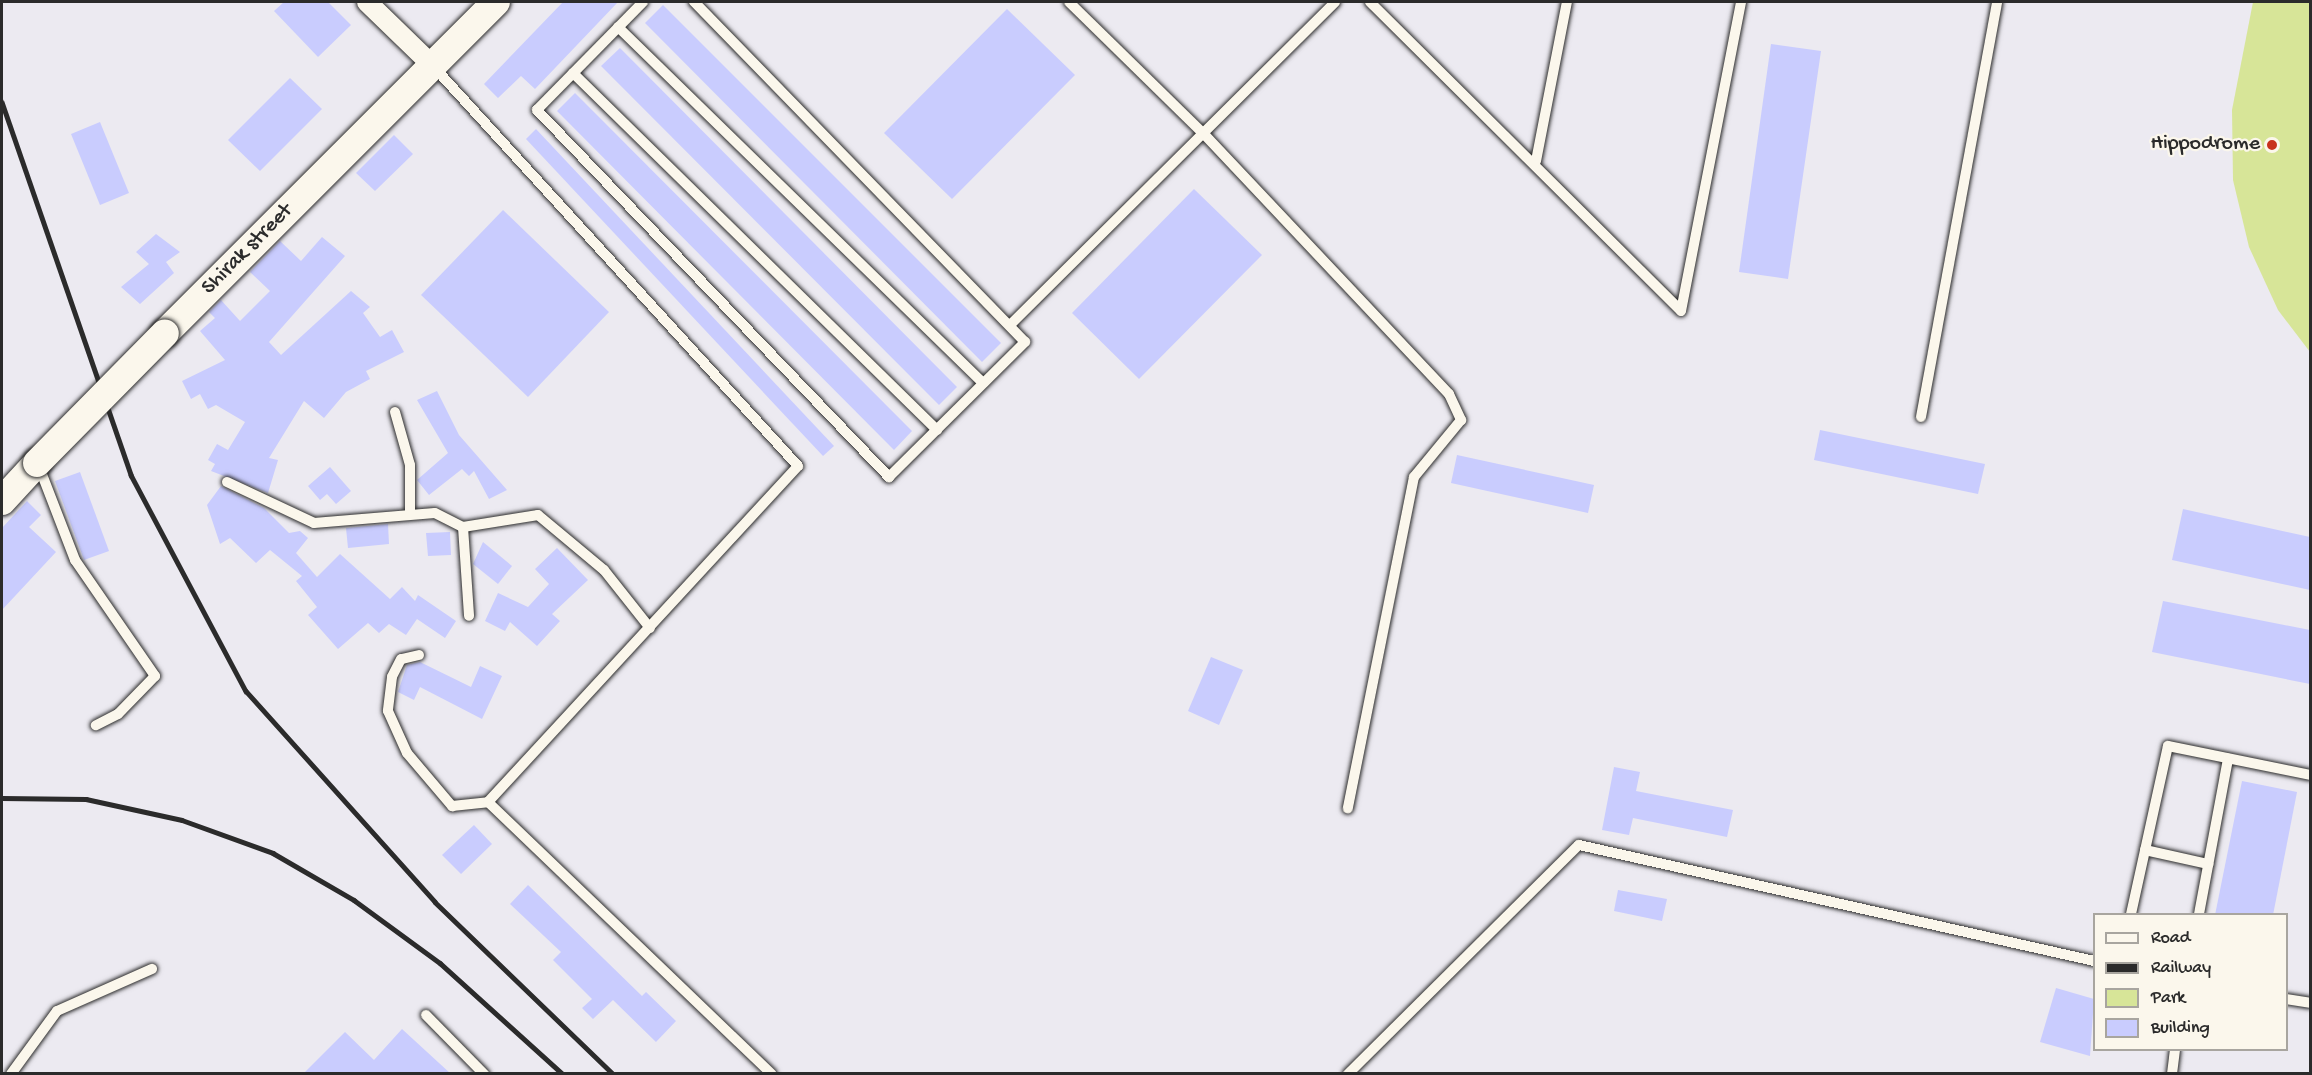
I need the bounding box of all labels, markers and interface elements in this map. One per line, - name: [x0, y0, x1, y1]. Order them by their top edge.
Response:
- place label: Hippodrome: [2151, 132, 2260, 158]
- marker: Hippodrome: [2265, 138, 2279, 152]
- street label: Shirak street: [197, 199, 299, 301]
- legend: [2093, 913, 2288, 1051]
- text: Road: [2151, 928, 2190, 949]
- text: Railway: [2151, 958, 2211, 979]
- text: Park: [2151, 988, 2185, 1009]
- text: Building: [2151, 1018, 2210, 1039]

